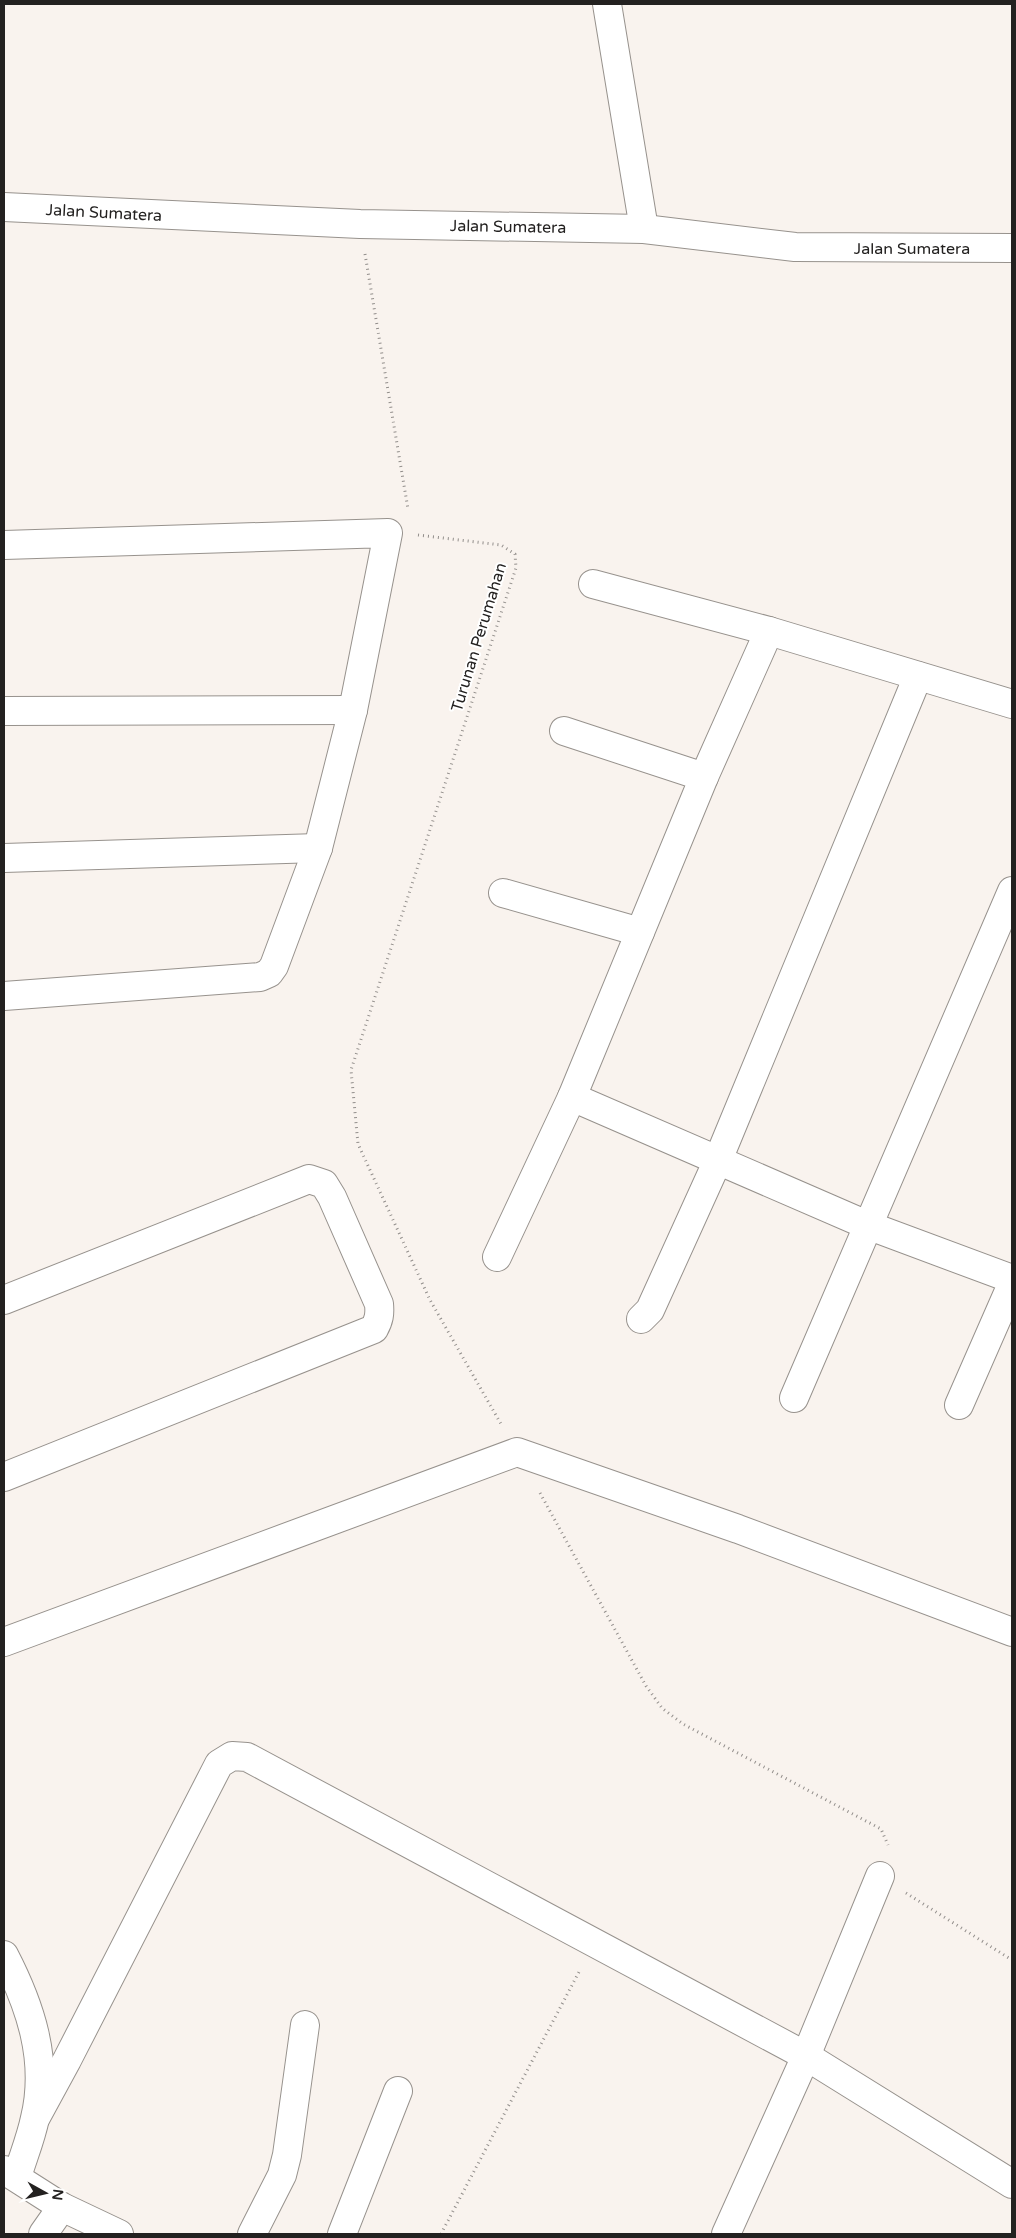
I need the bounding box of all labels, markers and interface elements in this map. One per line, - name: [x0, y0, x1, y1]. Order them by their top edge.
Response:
- street label: Jalan Sumatera: [45, 200, 163, 226]
- street label: Jalan Sumatera: [450, 216, 566, 238]
- street label: Jalan Sumatera: [854, 239, 970, 259]
- street label: Turunan Perumahan: [447, 560, 511, 714]
- north arrow: [20, 2168, 70, 2218]
- text: N: [48, 2188, 67, 2201]

